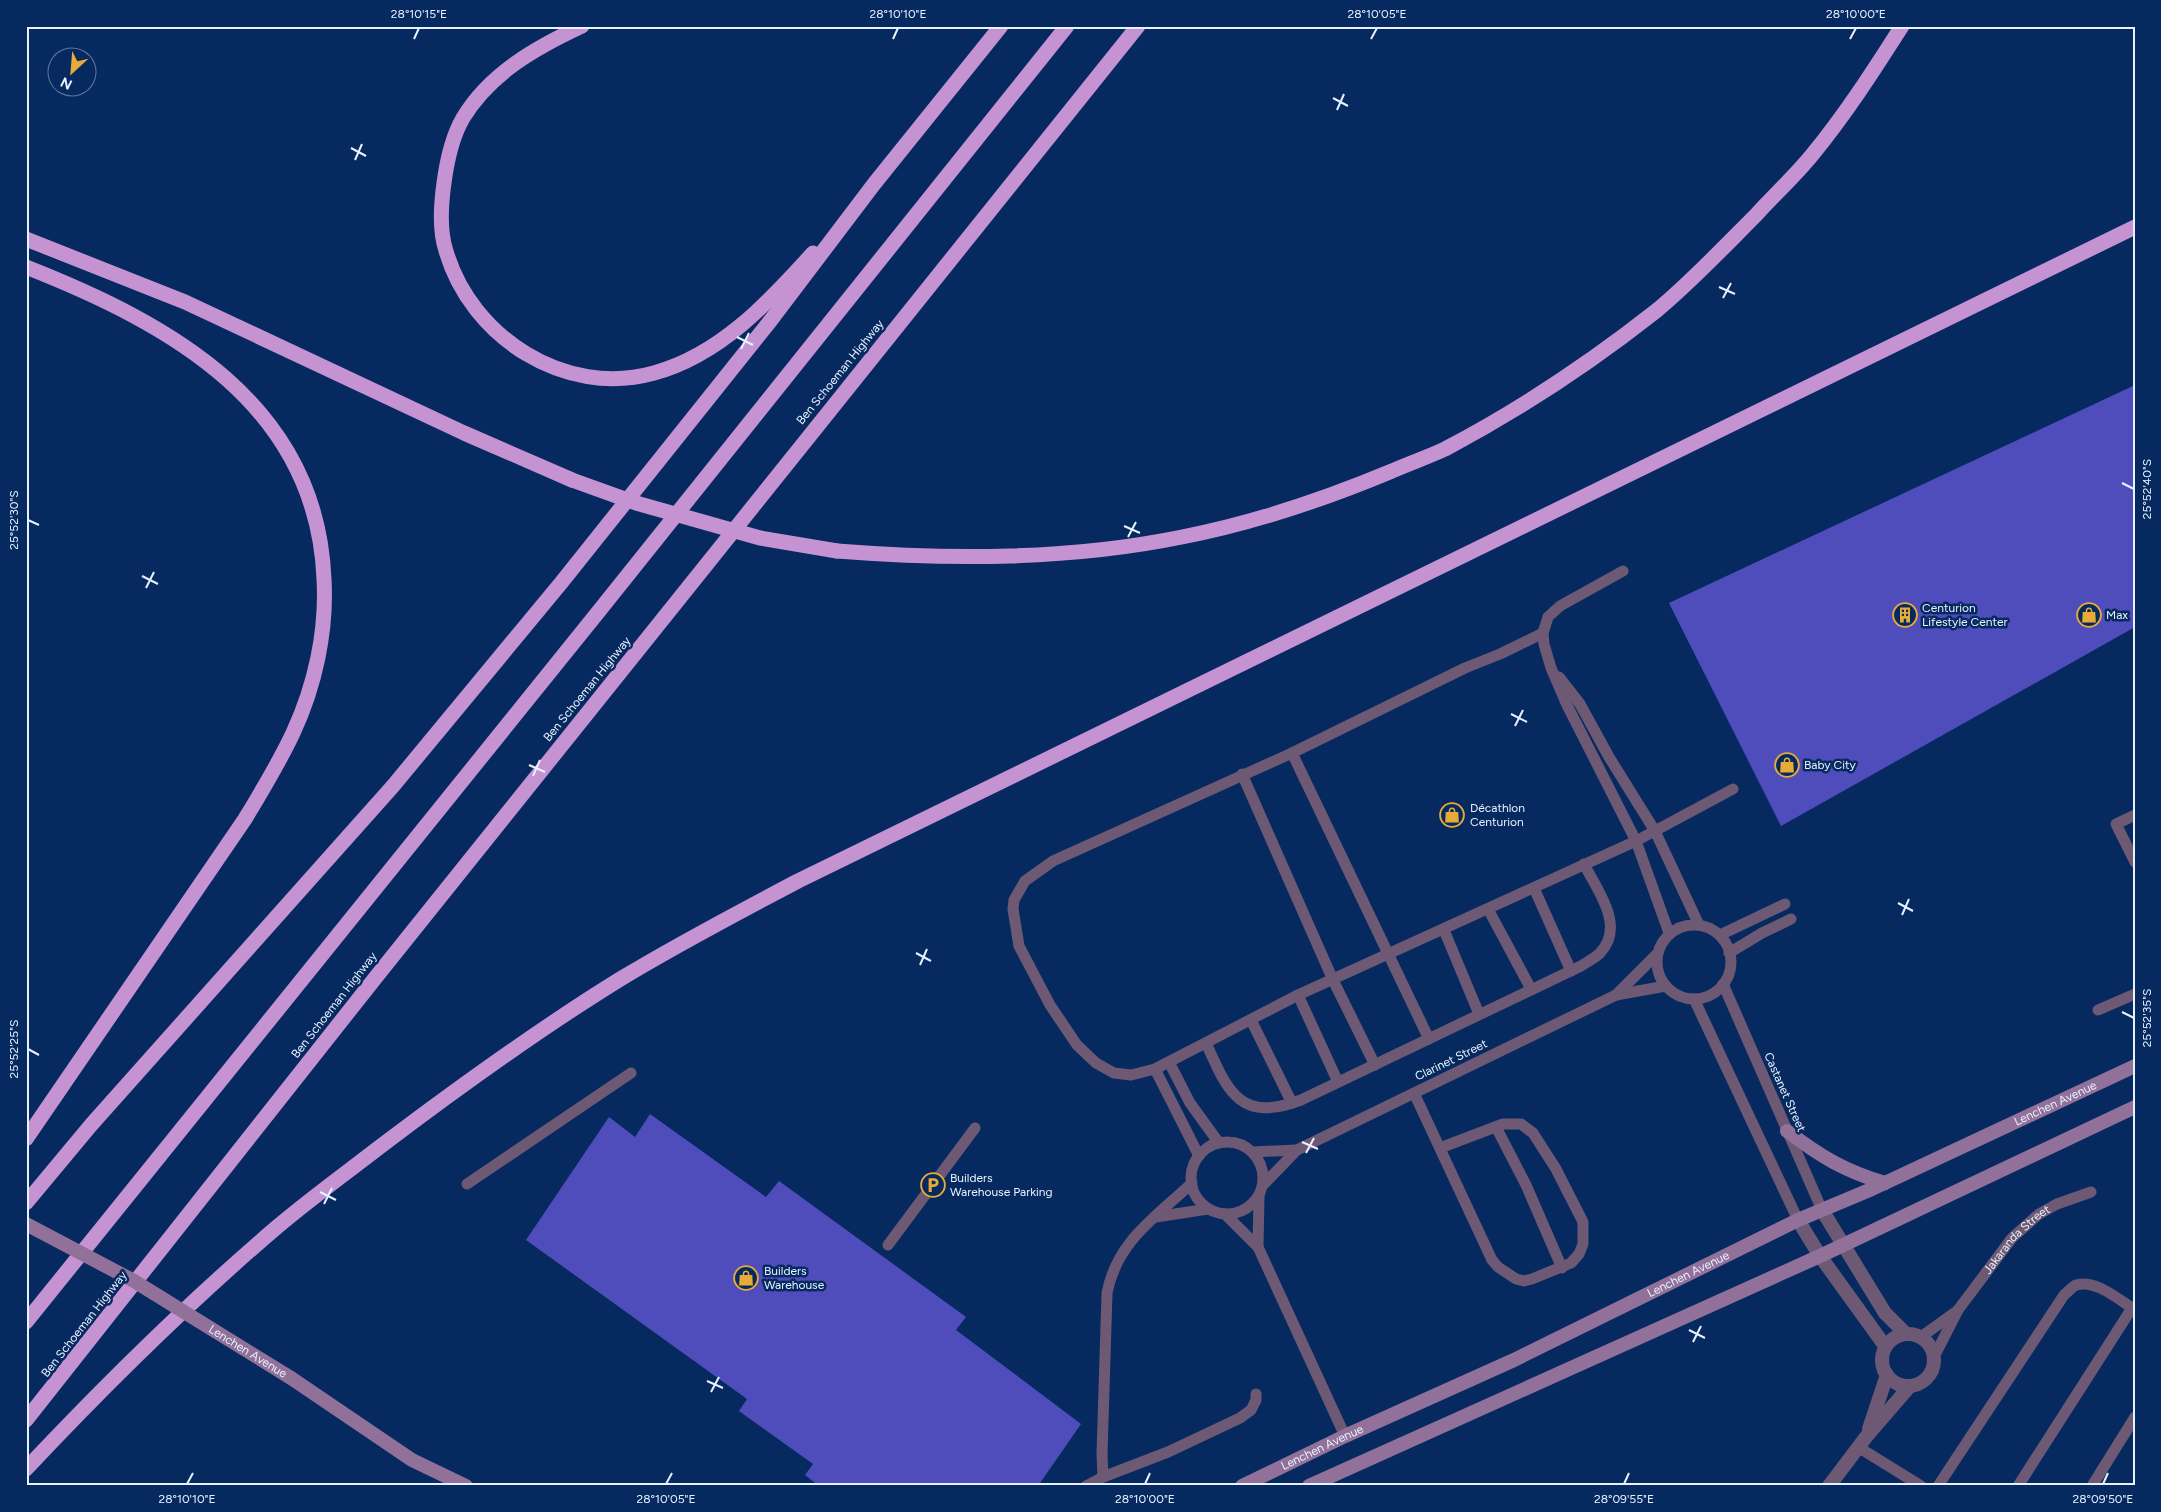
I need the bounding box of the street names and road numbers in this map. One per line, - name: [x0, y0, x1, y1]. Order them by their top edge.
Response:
- street label: Ben Schoeman Highway: [793, 316, 887, 427]
- street label: Ben Schoeman Highway: [540, 633, 634, 744]
- street label: Ben Schoeman Highway: [288, 949, 380, 1061]
- street label: Clarinet Street: [1413, 1036, 1490, 1084]
- street label: Castanet Street: [1761, 1050, 1809, 1134]
- street label: Lenchen Avenue: [2012, 1078, 2099, 1129]
- street label: Jakaranda Street: [1980, 1202, 2053, 1277]
- street label: Lenchen Avenue: [1645, 1248, 1732, 1300]
- street label: Ben Schoeman Highway: [38, 1268, 130, 1380]
- street label: Lenchen Avenue: [206, 1322, 290, 1381]
- street label: Lenchen Avenue: [1279, 1422, 1366, 1473]

